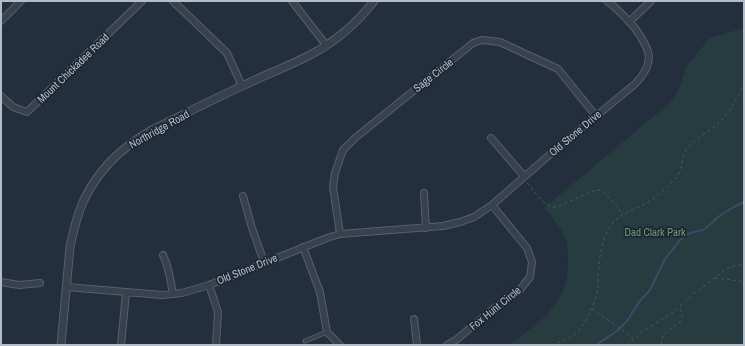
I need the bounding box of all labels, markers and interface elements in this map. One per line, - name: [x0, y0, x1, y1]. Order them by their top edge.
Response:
- street label: Mount Chickadee Road: [34, 30, 112, 106]
- street label: Sage Circle: [410, 55, 456, 95]
- street label: Northridge Road: [126, 107, 192, 151]
- street label: Old Stone Drive: [546, 107, 604, 159]
- park label: Dad Clark Park: [624, 225, 686, 239]
- street label: Old Stone Drive: [215, 250, 279, 288]
- street label: Fox Hunt Circle: [466, 283, 524, 333]

